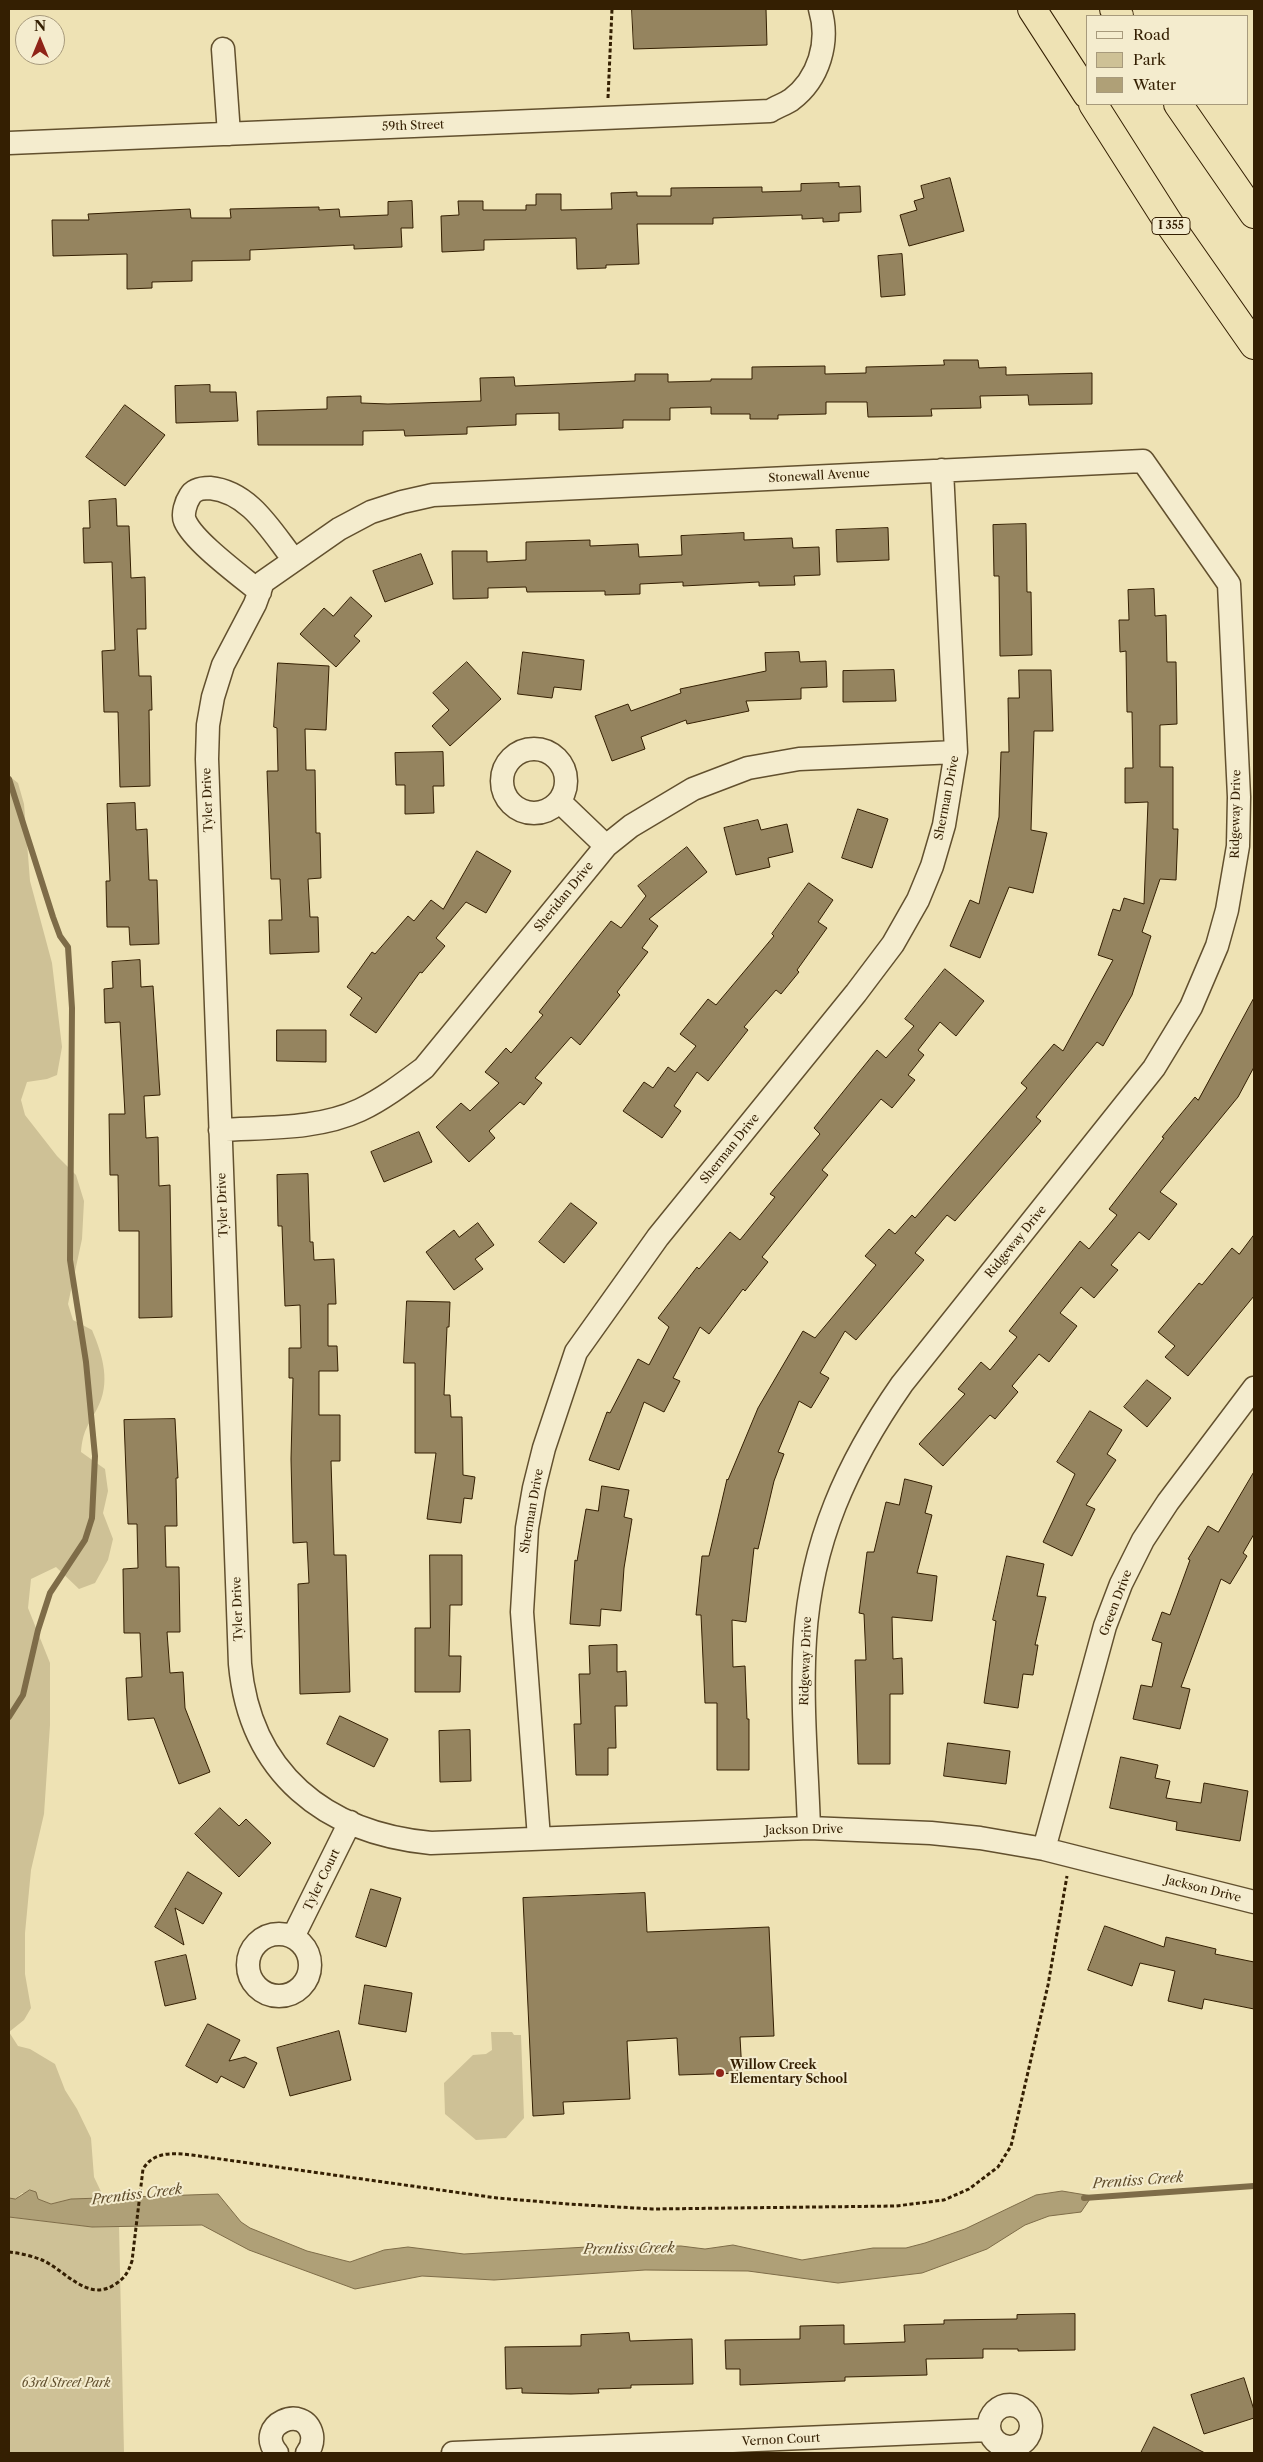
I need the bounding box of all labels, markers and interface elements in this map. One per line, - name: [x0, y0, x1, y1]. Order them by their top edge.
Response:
- north arrow: [15, 15, 65, 65]
- legend: [1086, 15, 1248, 105]
- text: N: [34, 17, 46, 35]
- text: Road: [1133, 25, 1170, 44]
- text: Park: [1133, 50, 1166, 69]
- text: Water: [1133, 75, 1176, 94]
- street label: 59th Street: [382, 118, 444, 134]
- road number: I 355: [1152, 218, 1190, 235]
- street label: Stonewall Avenue: [768, 466, 870, 486]
- street label: Sherman Drive: [932, 754, 962, 842]
- street label: Tyler Drive: [200, 767, 216, 833]
- street label: Ridgeway Drive: [1228, 769, 1244, 859]
- street label: Sheridan Drive: [531, 859, 597, 935]
- street label: Sherman Drive: [697, 1111, 763, 1187]
- street label: Tyler Drive: [215, 1172, 231, 1238]
- street label: Ridgeway Drive: [982, 1203, 1050, 1281]
- street label: Sherman Drive: [517, 1467, 547, 1555]
- street label: Green Drive: [1097, 1568, 1135, 1638]
- street label: Tyler Drive: [230, 1576, 246, 1642]
- street label: Ridgeway Drive: [797, 1616, 815, 1706]
- street label: Jackson Drive: [765, 1822, 843, 1838]
- street label: Tyler Court: [301, 1847, 343, 1913]
- street label: Jackson Drive: [1163, 1873, 1243, 1905]
- place label: Willow Creek Elementary School: [730, 2059, 847, 2087]
- marker: Willow Creek Elementary School: [714, 2067, 726, 2079]
- water label: Prentiss Creek: [1092, 2169, 1184, 2193]
- water label: Prentiss Creek: [91, 2181, 183, 2209]
- water label: Prentiss Creek: [583, 2240, 675, 2258]
- park label: 63rd Street Park: [21, 2377, 111, 2391]
- street label: Vernon Court: [742, 2431, 820, 2449]

